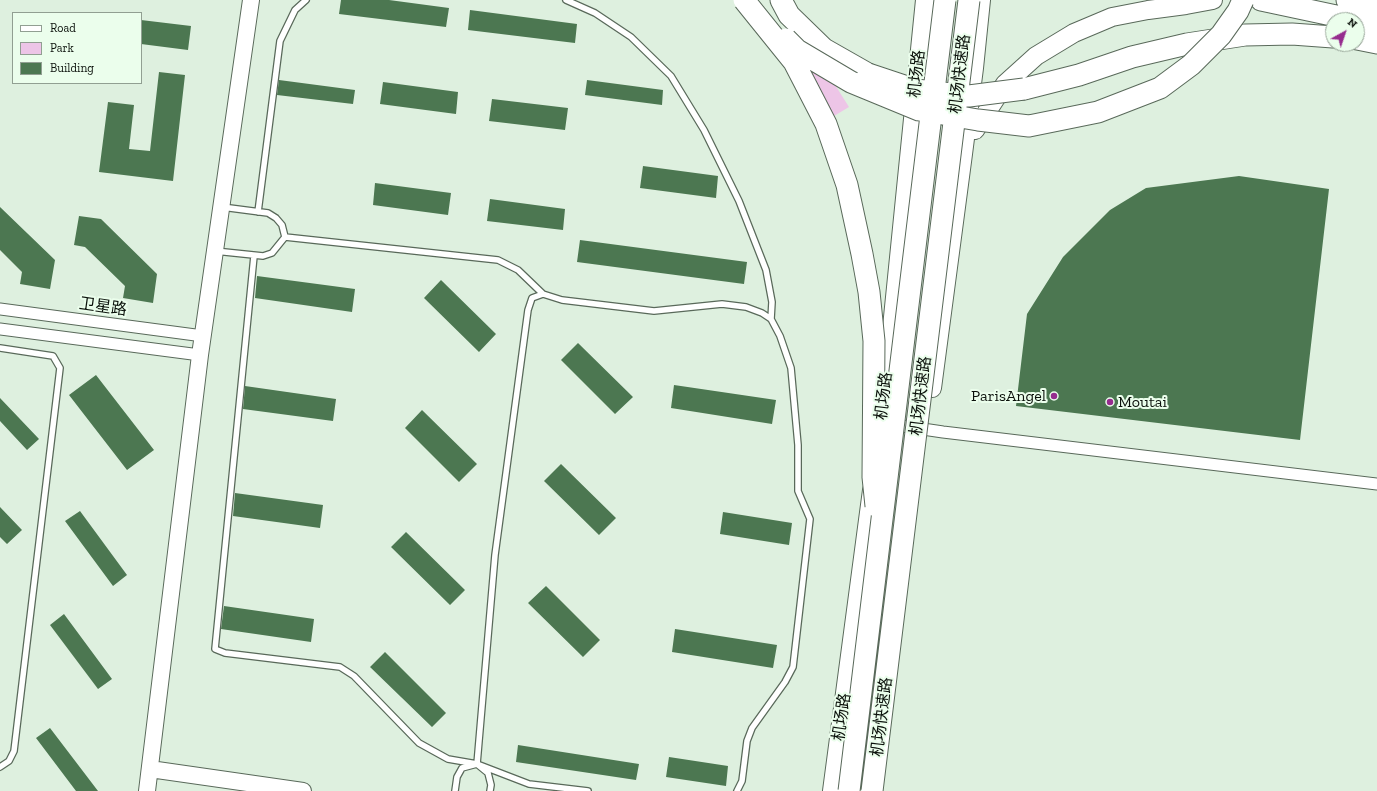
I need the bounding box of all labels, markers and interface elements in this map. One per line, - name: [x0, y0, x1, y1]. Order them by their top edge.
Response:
- legend: [12, 12, 142, 84]
- north arrow: [1325, 12, 1365, 52]
- text: N: [1345, 16, 1360, 31]
- text: Road: [50, 21, 76, 35]
- street label: 机场快速路: [946, 33, 974, 115]
- text: Park: [50, 41, 74, 55]
- street label: 机场路: [905, 49, 929, 99]
- text: Building: [50, 61, 94, 75]
- street label: 卫星路: [78, 294, 128, 320]
- street label: 机场快速路: [907, 355, 935, 437]
- street label: 机场路: [872, 371, 896, 421]
- place label: ParisAngel: [971, 386, 1046, 406]
- marker: ParisAngel: [1049, 391, 1059, 401]
- place label: Moutai: [1118, 392, 1167, 412]
- marker: Moutai: [1105, 397, 1115, 407]
- street label: 机场快速路: [868, 676, 896, 758]
- street label: 机场路: [829, 692, 855, 742]

